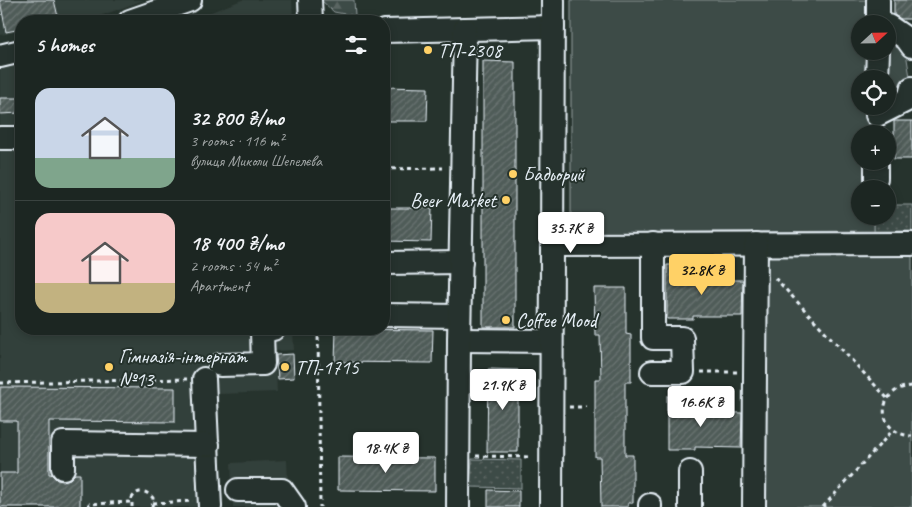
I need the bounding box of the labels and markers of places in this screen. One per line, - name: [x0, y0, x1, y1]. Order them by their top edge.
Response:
- place label: ТП-2308: [438, 38, 504, 63]
- marker: ТП-2308: [422, 44, 434, 56]
- place label: Бадьорий: [523, 162, 586, 187]
- marker: Бадьорий: [507, 168, 519, 180]
- place label: Beer Market: [410, 188, 498, 213]
- marker: Beer Market: [500, 194, 512, 206]
- pin: 35.7K ₴: [525, 212, 617, 254]
- pin: 32.8K ₴: [656, 254, 748, 296]
- place label: Coffee Mood: [516, 308, 600, 333]
- marker: Coffee Mood: [500, 314, 512, 326]
- place label: Гімназія-інтернат №13: [119, 344, 249, 392]
- place label: ТП-1715: [295, 355, 360, 380]
- marker: Гімназія-інтернат №13: [103, 361, 115, 373]
- marker: ТП-1715: [279, 361, 291, 373]
- pin: 21.9K ₴: [457, 368, 549, 411]
- pin: 16.6K ₴: [655, 386, 747, 428]
- pin: 18.4K ₴: [340, 432, 432, 474]

